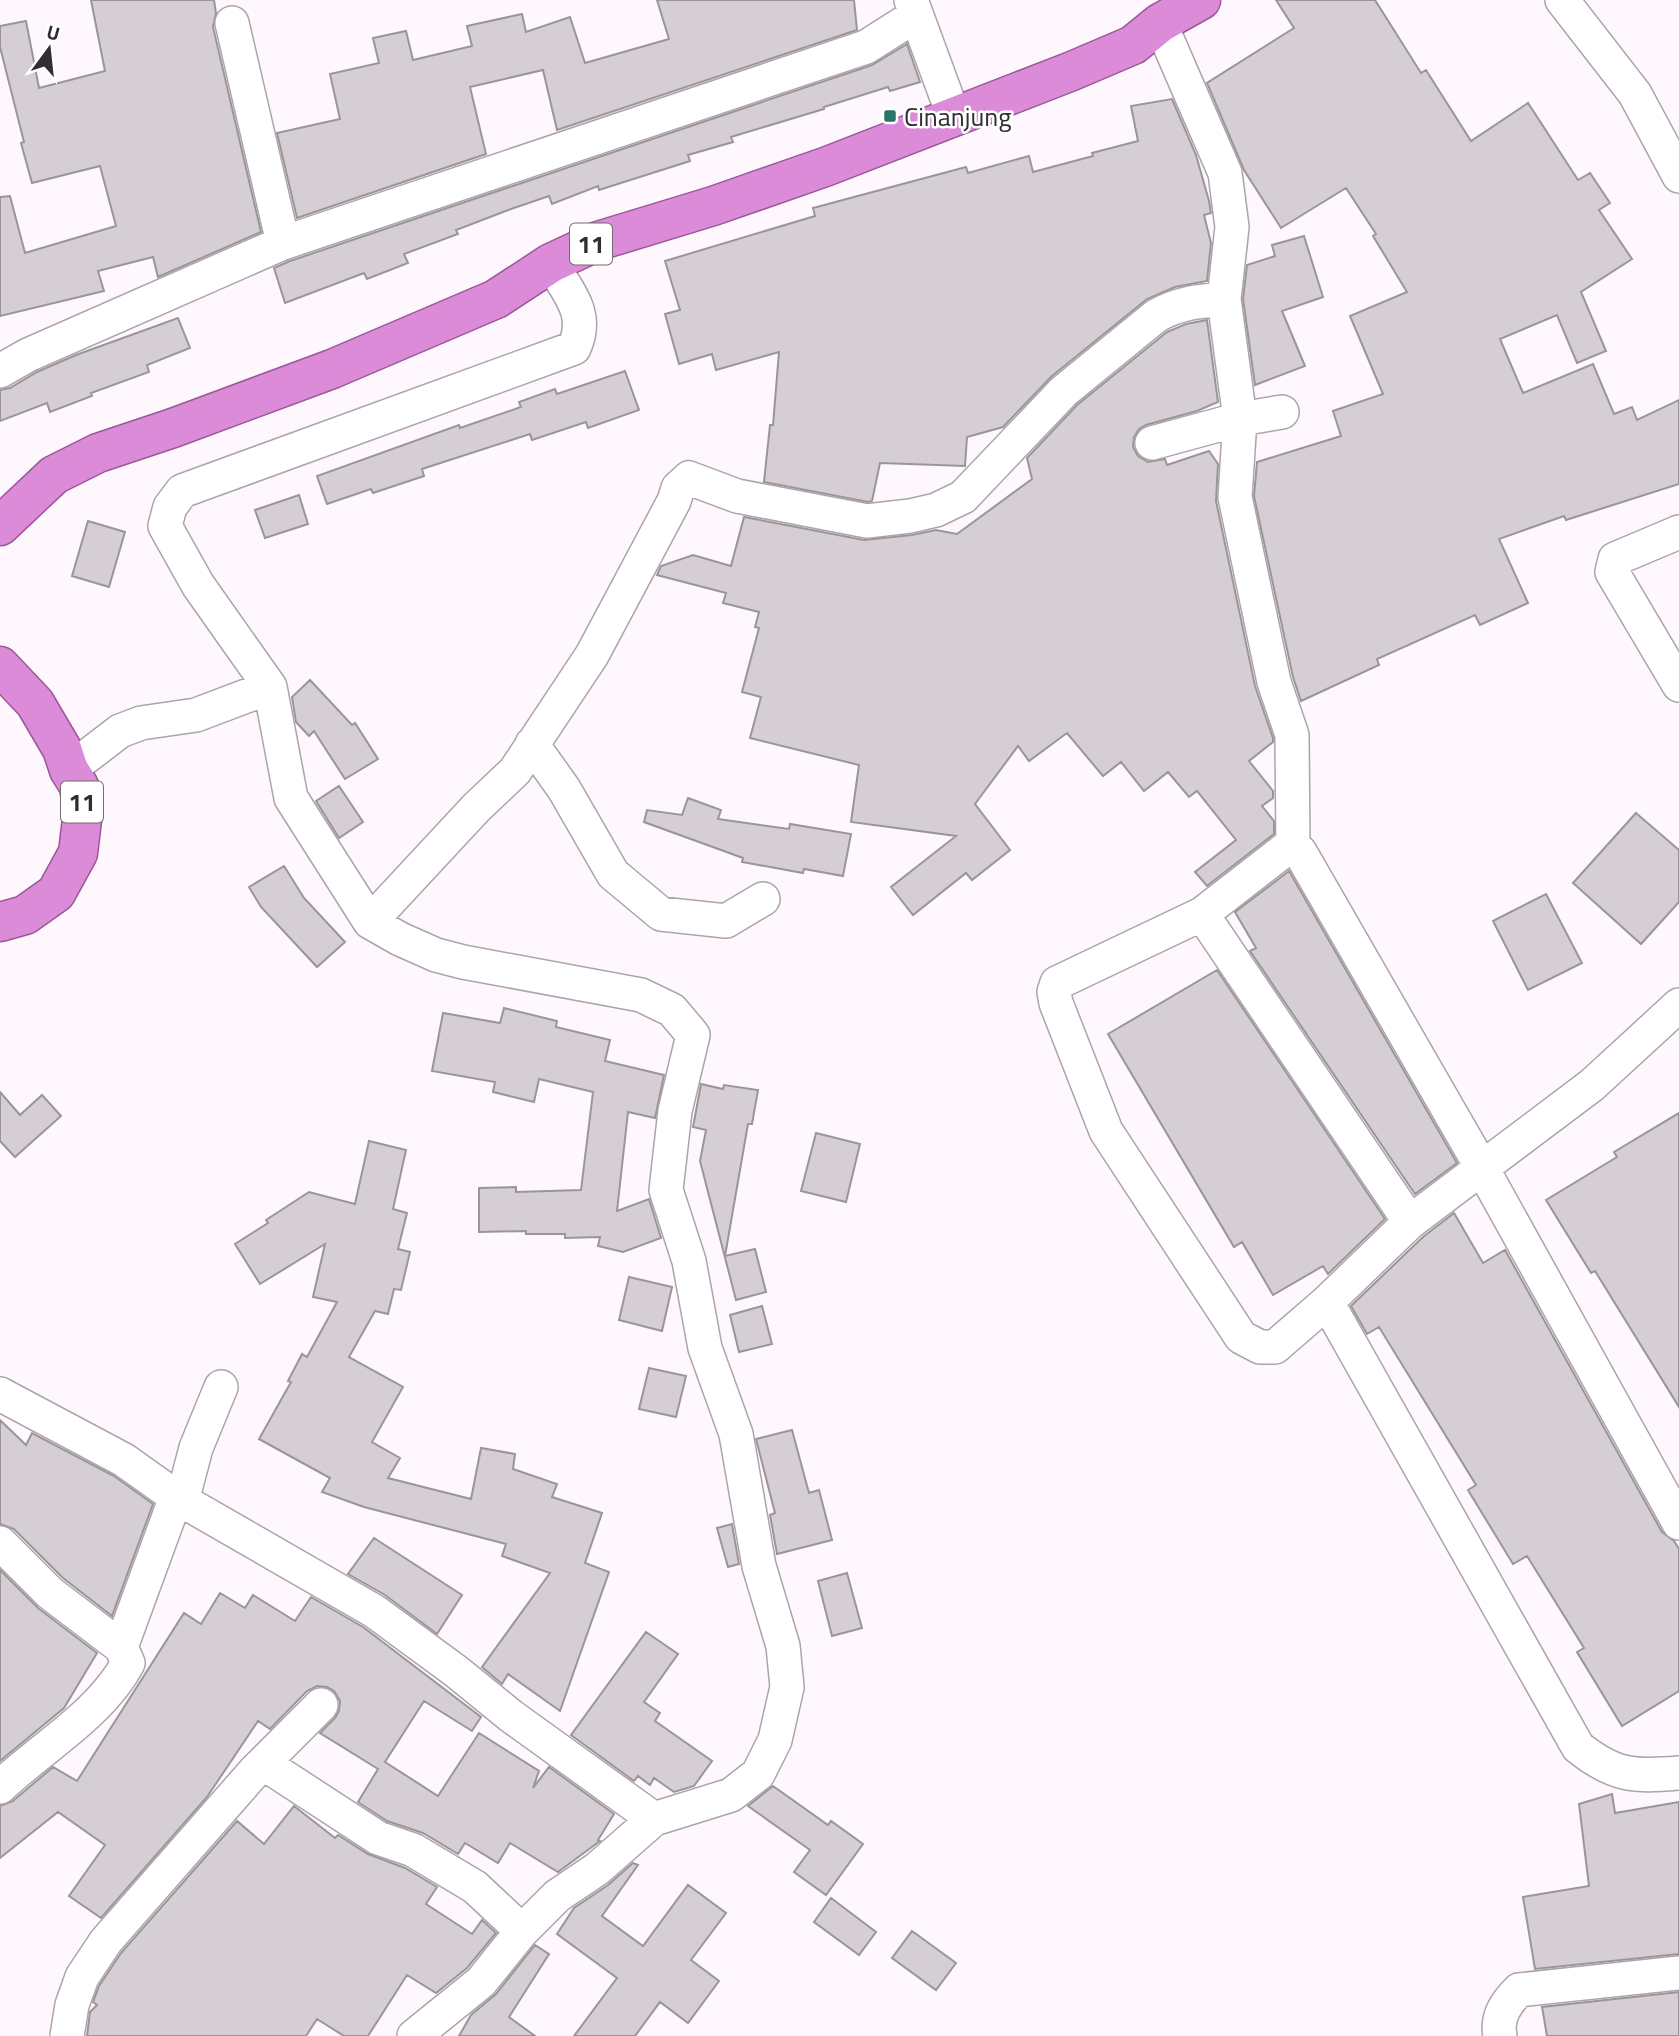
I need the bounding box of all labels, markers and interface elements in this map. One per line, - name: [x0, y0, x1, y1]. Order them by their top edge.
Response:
- north arrow: [14, 14, 84, 84]
- text: U: [44, 16, 63, 48]
- place label: Cinanjung: [904, 97, 1012, 136]
- marker: Cinanjung: [882, 108, 898, 124]
- road number: 11: [570, 224, 612, 264]
- road number: 11: [61, 782, 103, 822]

